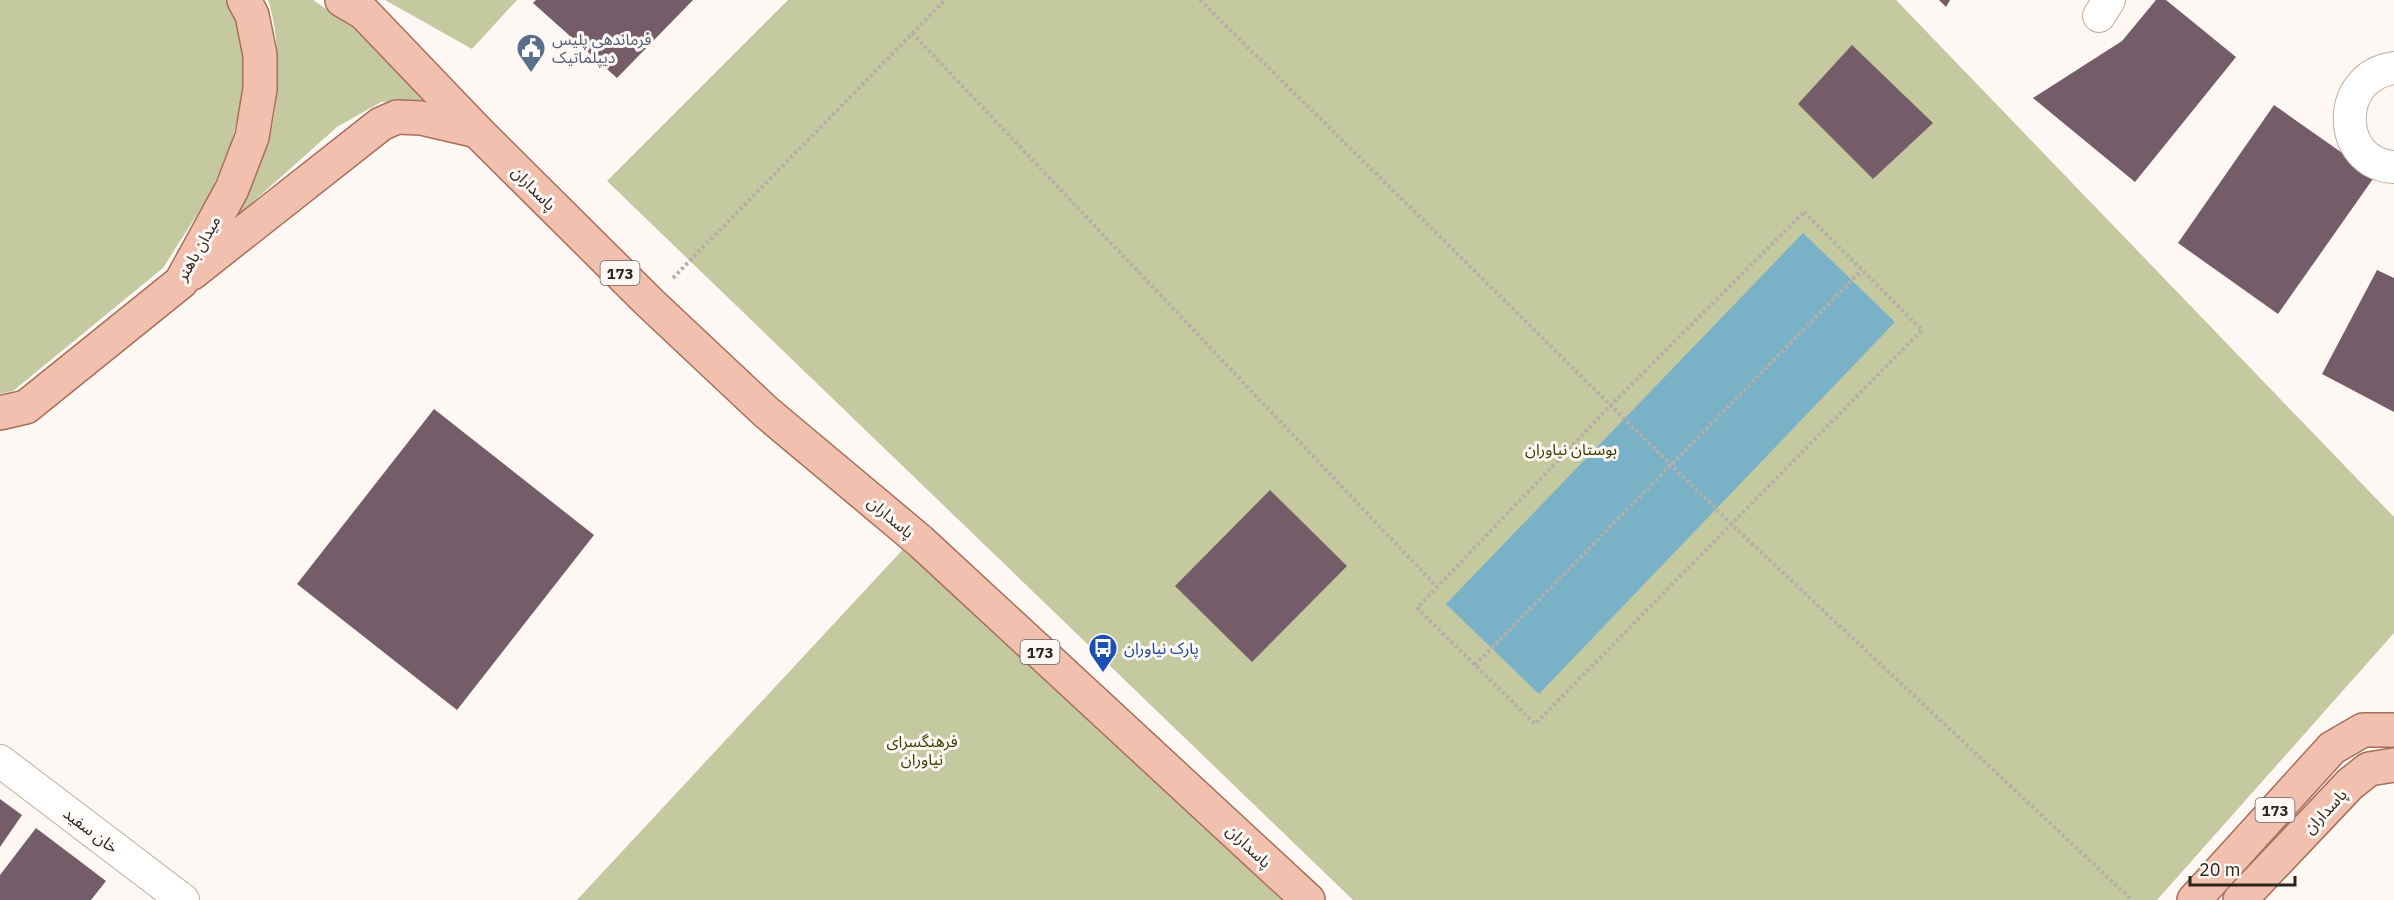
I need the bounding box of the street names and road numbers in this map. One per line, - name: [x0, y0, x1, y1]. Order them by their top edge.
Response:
- street label: پاسداران: [507, 162, 560, 215]
- street label: میدان باهنر: [171, 212, 225, 285]
- road number: 173: [600, 261, 640, 285]
- street label: پاسداران: [863, 492, 918, 543]
- road number: 173: [1020, 640, 1060, 664]
- street label: پاسداران: [2299, 784, 2352, 839]
- road number: 173: [2256, 798, 2294, 822]
- street label: خان سفید: [60, 803, 122, 857]
- street label: پاسداران: [1221, 820, 1276, 873]

